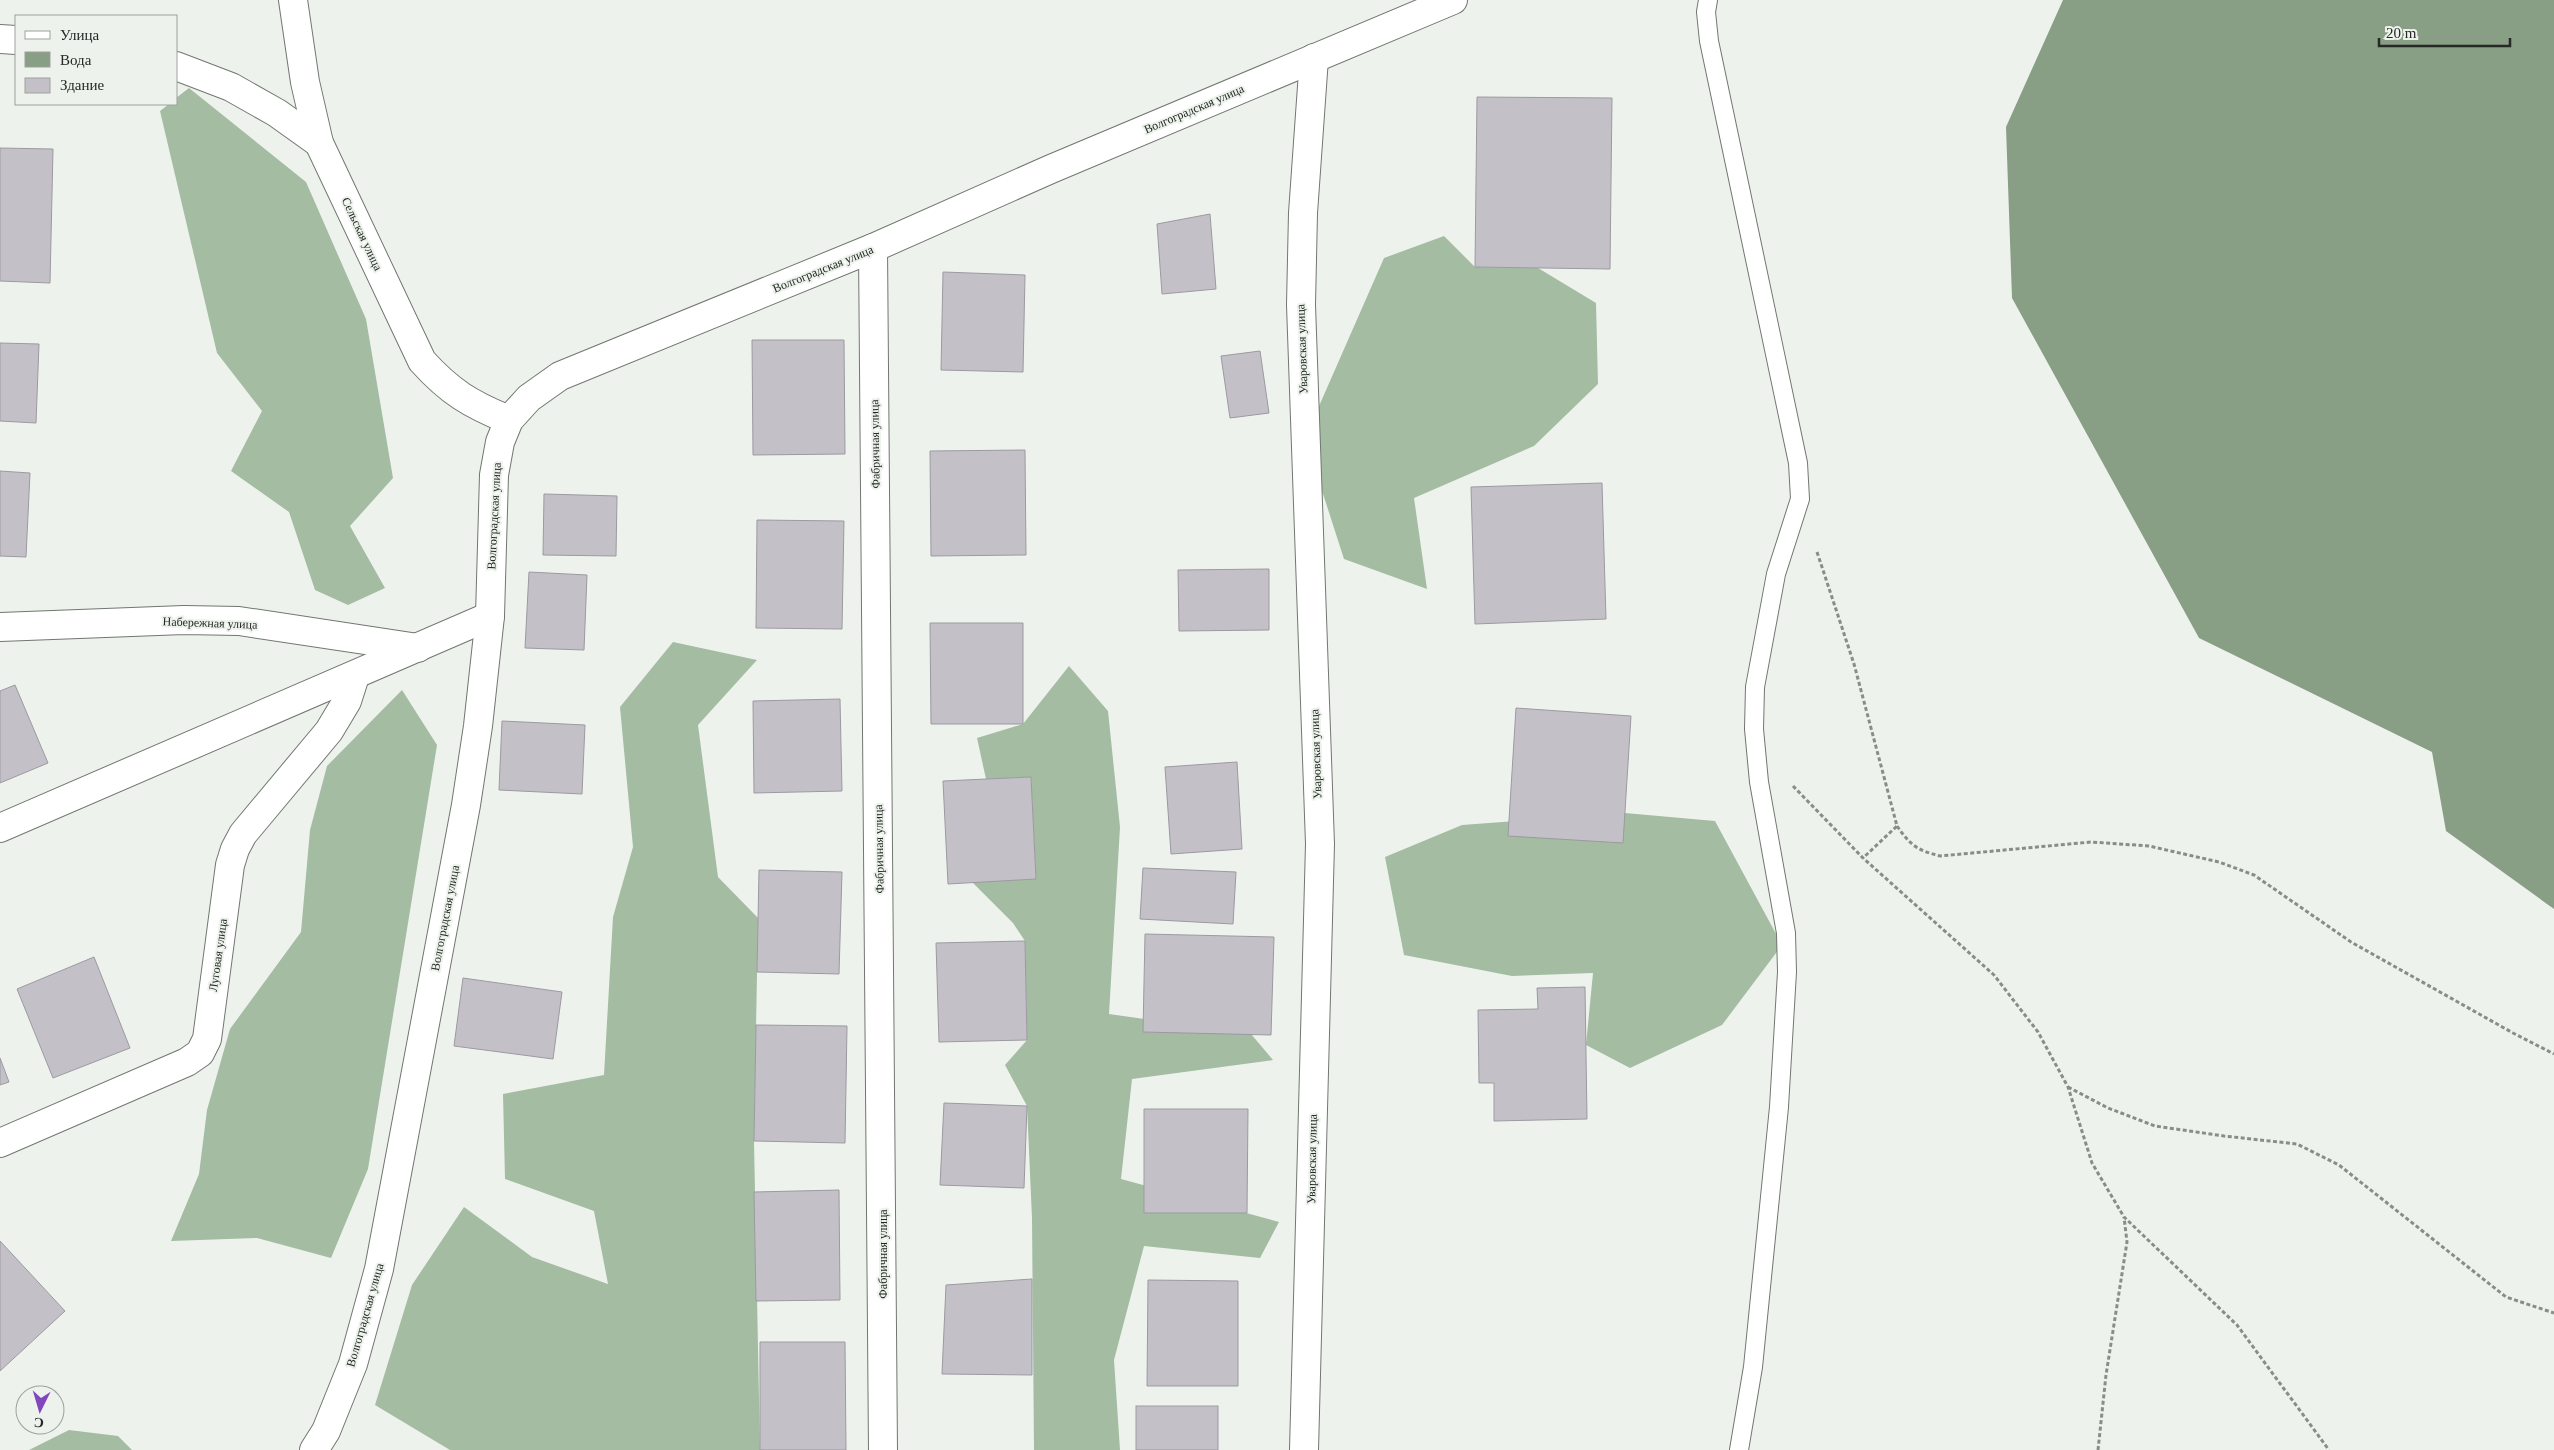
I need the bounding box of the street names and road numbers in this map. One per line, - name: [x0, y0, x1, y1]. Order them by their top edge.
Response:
- street label: Волгоградская улица: [1142, 81, 1247, 136]
- street label: Сельская улица: [339, 195, 385, 274]
- street label: Волгоградская улица: [771, 242, 876, 296]
- street label: Уваровская улица: [1293, 303, 1311, 394]
- street label: Фабричная улица: [867, 399, 883, 489]
- street label: Волгоградская улица: [484, 461, 504, 570]
- street label: Набережная улица: [162, 614, 258, 632]
- street label: Уваровская улица: [1307, 708, 1325, 799]
- street label: Фабричная улица: [871, 804, 887, 894]
- street label: Волгоградская улица: [428, 863, 462, 972]
- street label: Луговая улица: [206, 917, 230, 992]
- street label: Уваровская улица: [1304, 1113, 1320, 1204]
- street label: Фабричная улица: [876, 1209, 890, 1299]
- street label: Волгоградская улица: [343, 1261, 387, 1368]

